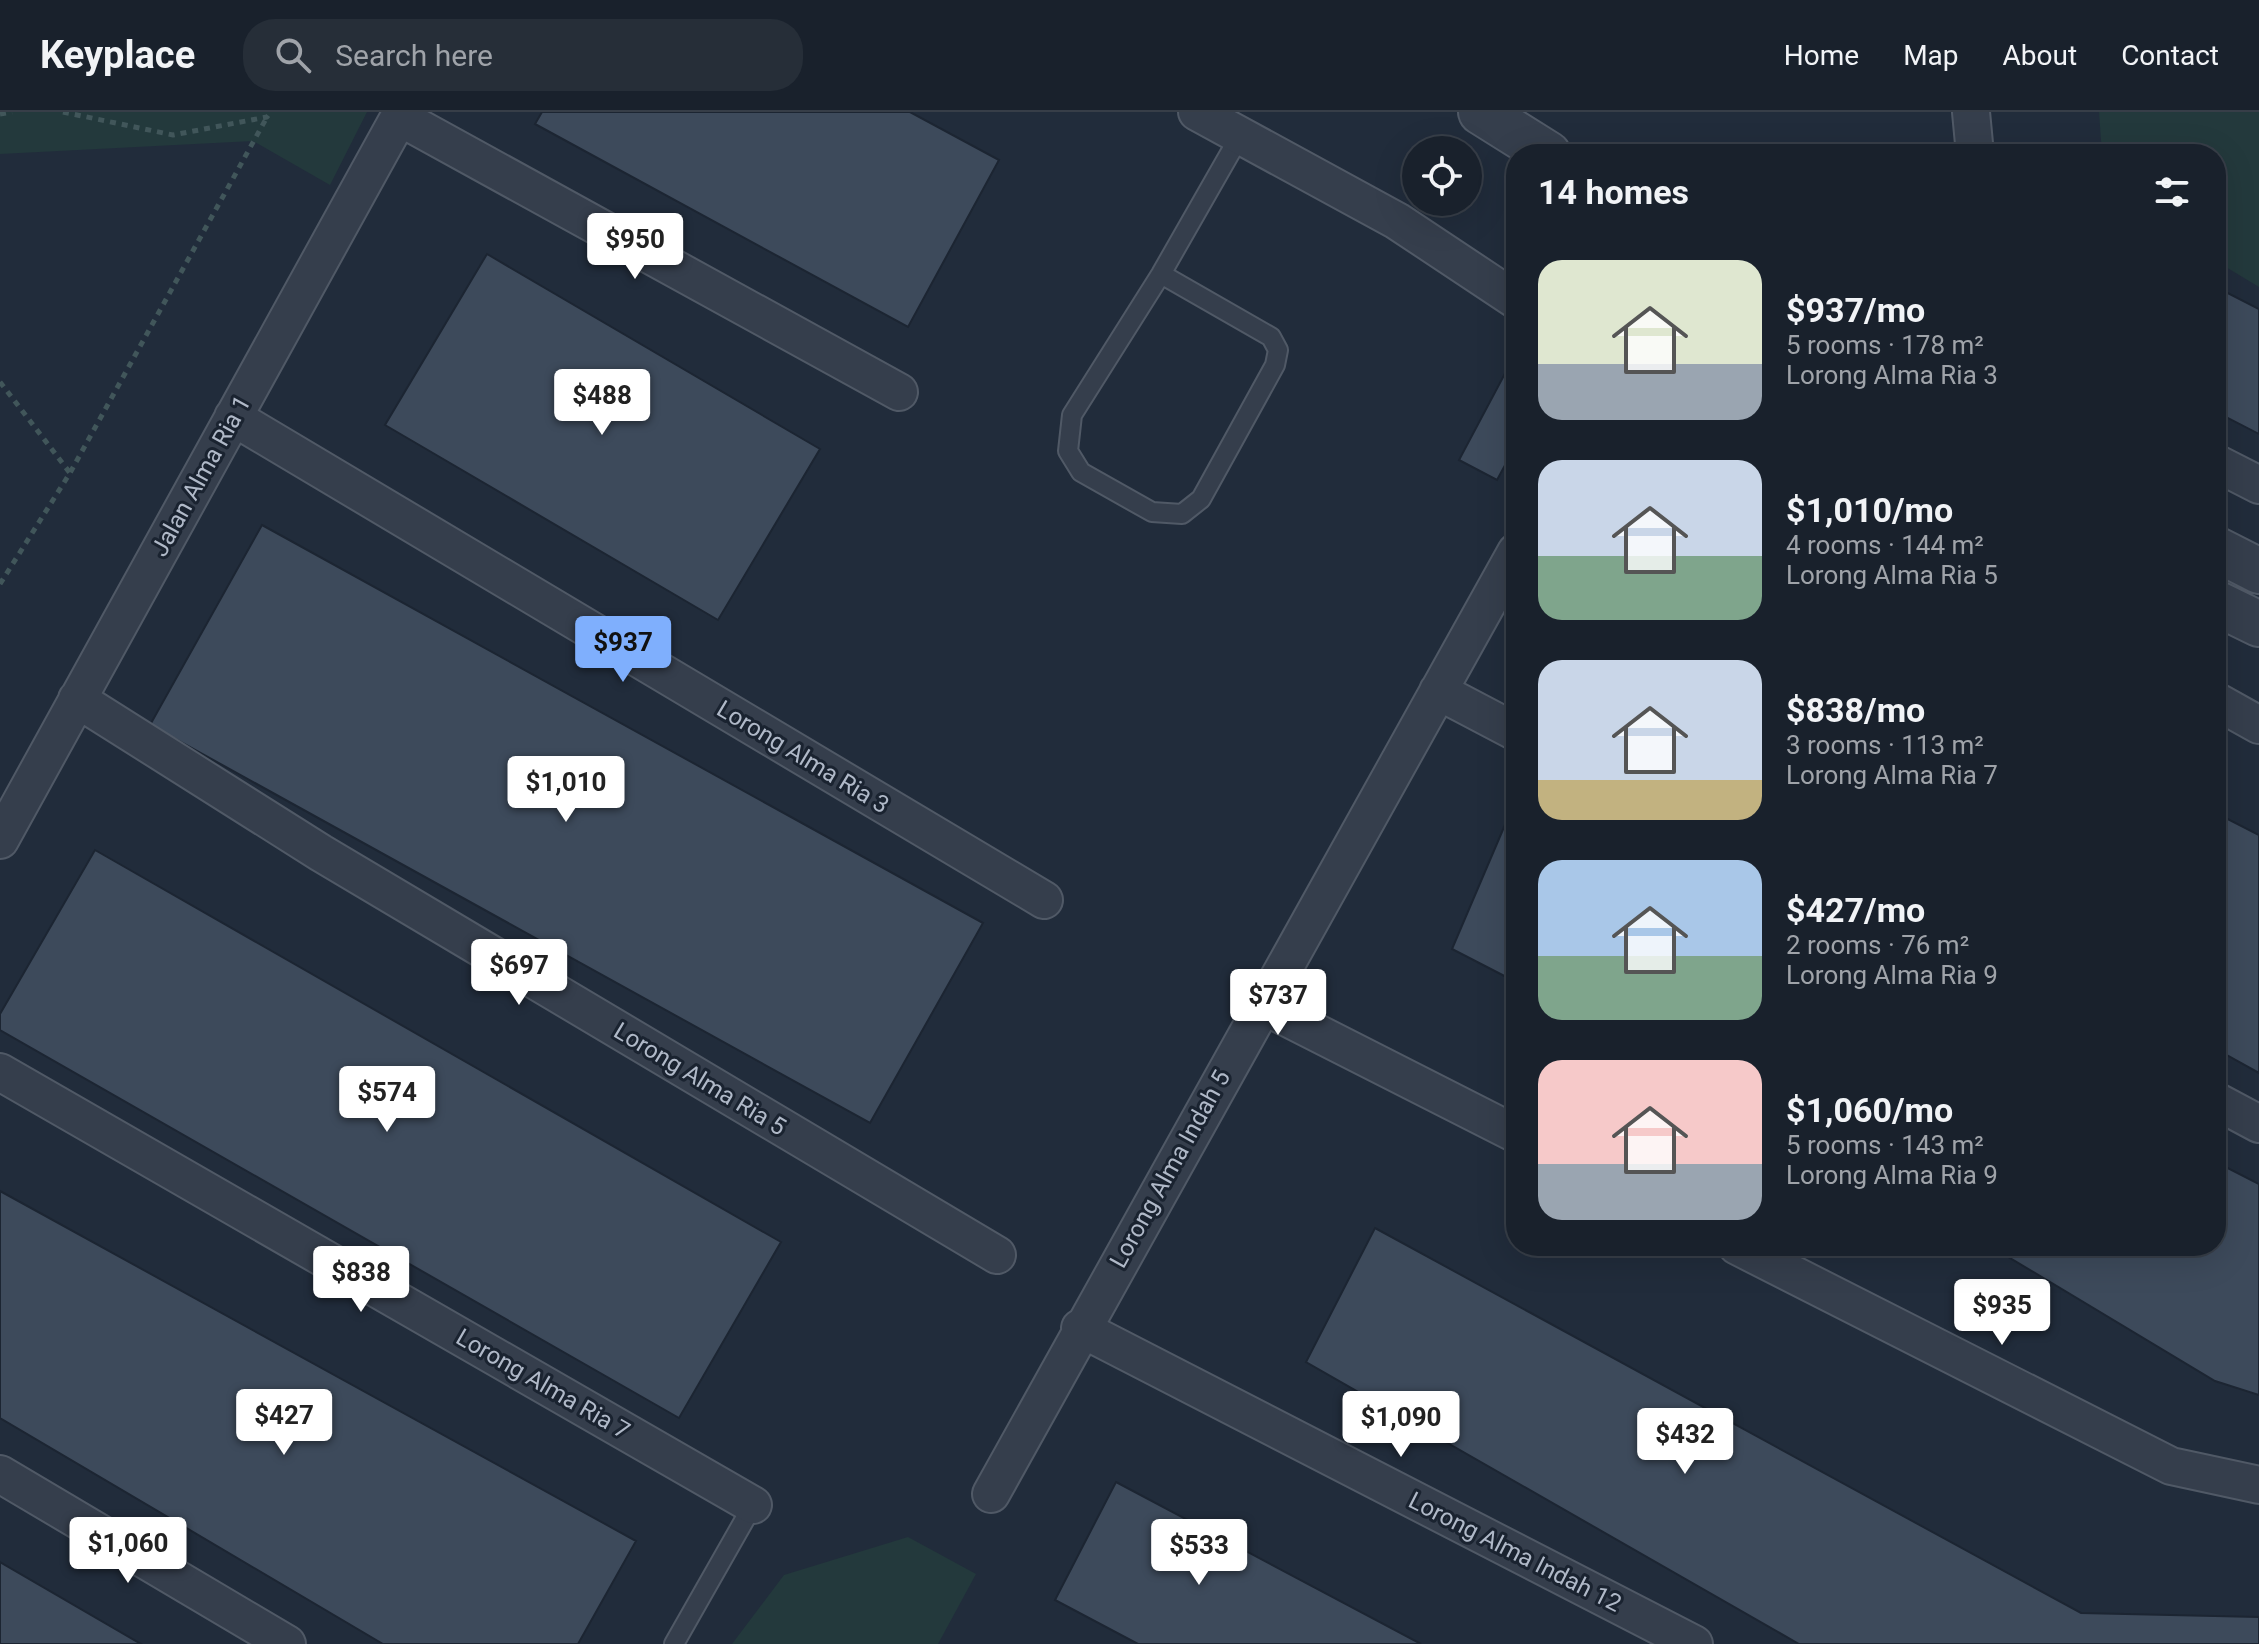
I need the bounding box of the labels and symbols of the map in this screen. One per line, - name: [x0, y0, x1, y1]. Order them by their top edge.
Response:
- pin: $950: [588, 213, 682, 281]
- pin: $488: [555, 369, 649, 437]
- street label: Jalan Alma Ria 1: [145, 391, 257, 561]
- pin: $937: [576, 616, 670, 684]
- street label: Lorong Alma Ria 3: [712, 695, 894, 819]
- pin: $1,010: [501, 756, 631, 824]
- pin: $697: [472, 939, 566, 1007]
- pin: $737: [1231, 969, 1325, 1037]
- street label: Lorong Alma Ria 5: [609, 1017, 791, 1141]
- street label: Lorong Alma Indah 5: [1104, 1065, 1236, 1273]
- pin: $574: [340, 1066, 434, 1134]
- pin: $838: [314, 1246, 408, 1314]
- pin: $935: [1955, 1279, 2049, 1347]
- street label: Lorong Alma Ria 7: [451, 1323, 635, 1445]
- pin: $427: [237, 1389, 331, 1457]
- pin: $1,090: [1336, 1391, 1466, 1459]
- pin: $432: [1638, 1408, 1732, 1476]
- street label: Lorong Alma Indah 12: [1404, 1486, 1626, 1618]
- pin: $1,060: [63, 1517, 193, 1585]
- pin: $533: [1152, 1519, 1246, 1587]

